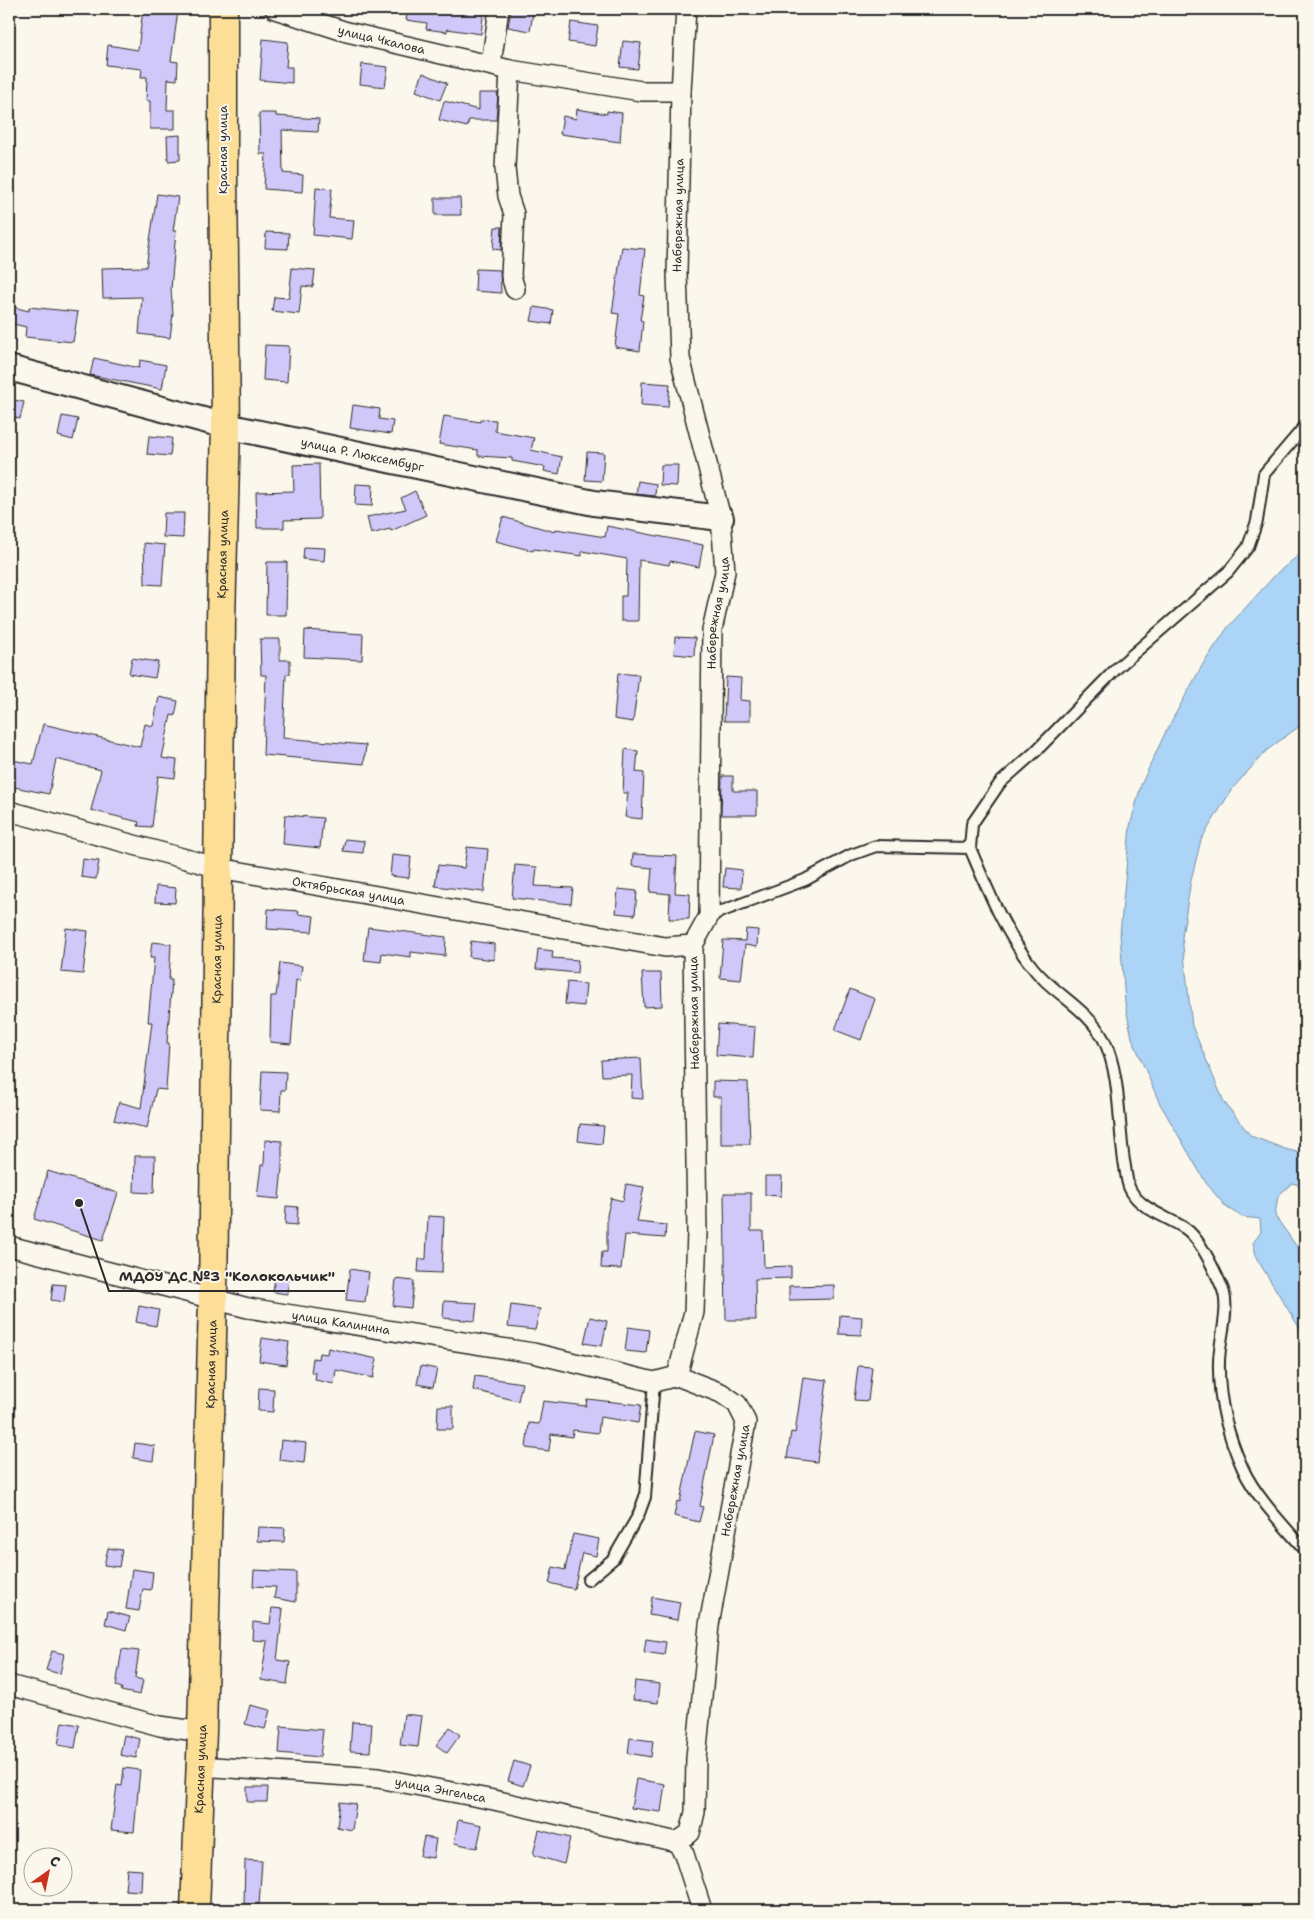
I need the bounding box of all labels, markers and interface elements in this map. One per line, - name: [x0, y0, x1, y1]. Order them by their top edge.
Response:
- street label: улица Чкалова: [336, 22, 427, 58]
- street label: Красная улица: [215, 105, 231, 194]
- street label: Набережная улица: [669, 158, 688, 273]
- street label: улица Р. Люксембург: [299, 434, 426, 475]
- street label: Красная улица: [214, 509, 232, 599]
- street label: Набережная улица: [704, 556, 733, 670]
- street label: Октябрьская улица: [291, 873, 407, 909]
- street label: Красная улица: [208, 914, 226, 1004]
- street label: Набережная улица: [685, 955, 703, 1070]
- callout: МДОУ ДС №3 "Колокольчик": [109, 1262, 345, 1291]
- text: МДОУ ДС №3 "Колокольчик": [119, 1267, 335, 1285]
- street label: улица Калинина: [291, 1307, 392, 1338]
- street label: Красная улица: [202, 1319, 220, 1409]
- street label: Набережная улица: [717, 1422, 754, 1538]
- street label: Красная улица: [191, 1724, 210, 1814]
- street label: улица Энгельса: [394, 1773, 488, 1806]
- north arrow: [22, 1846, 72, 1896]
- text: С: [47, 1851, 64, 1871]

